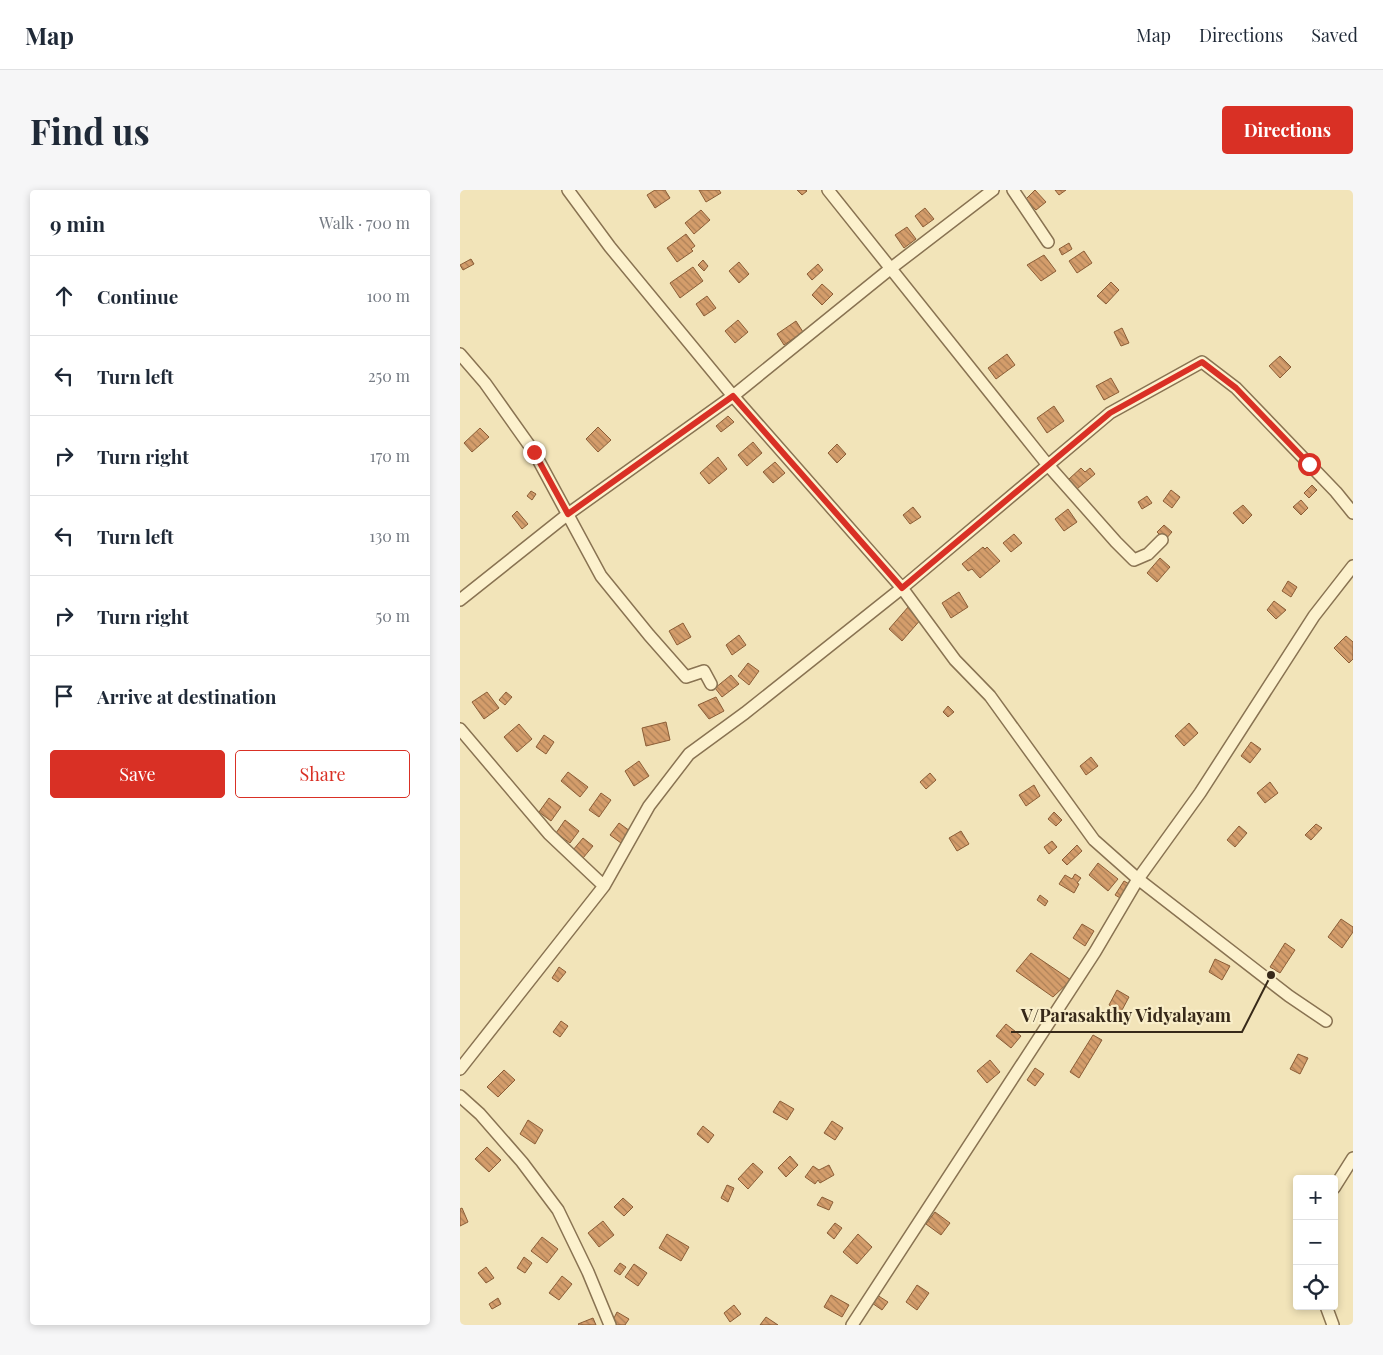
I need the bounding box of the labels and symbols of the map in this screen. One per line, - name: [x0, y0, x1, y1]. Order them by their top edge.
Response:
- route end: [523, 441, 546, 464]
- route start: [1298, 453, 1321, 476]
- callout: V/Parasakthy Vidyalayam: [1011, 999, 1242, 1032]
- text: V/Parasakthy Vidyalayam: [1020, 1003, 1232, 1027]

